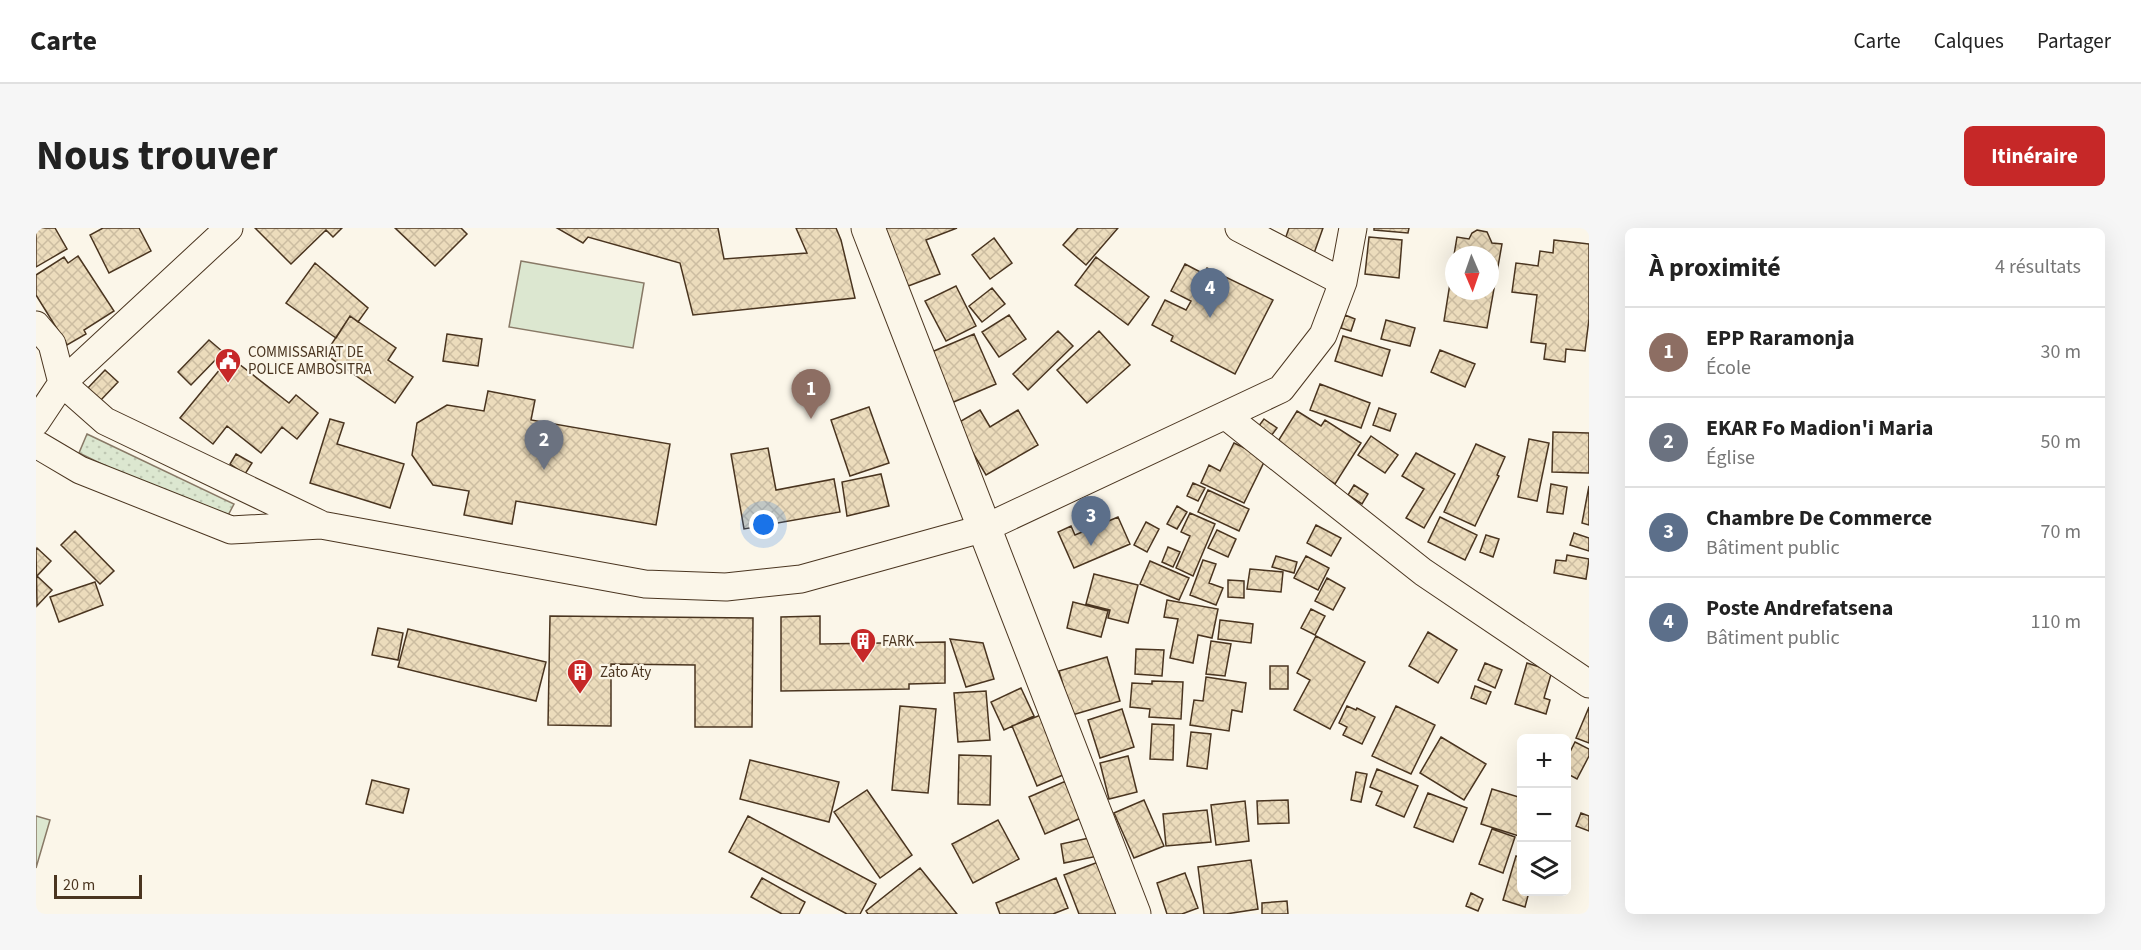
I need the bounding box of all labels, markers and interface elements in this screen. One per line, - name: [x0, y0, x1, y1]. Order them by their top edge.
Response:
- text: Carte: [30, 21, 97, 61]
- text: Carte: [1854, 26, 1901, 56]
- text: Calques: [1934, 26, 2004, 56]
- text: Partager: [2037, 26, 2111, 56]
- text: Nous trouver: [36, 126, 278, 186]
- button: Itinéraire: [1964, 126, 2105, 186]
- north arrow: [1445, 246, 1499, 300]
- text: À proximité: [1649, 249, 1781, 286]
- text: 4 résultats: [1995, 253, 2081, 281]
- pin: 4: [1190, 268, 1230, 318]
- text: EPP Raramonja: [1706, 322, 1855, 354]
- text: 1: [1663, 338, 1674, 366]
- text: 30 m: [2041, 338, 2081, 366]
- place label: COMMISSARIAT DE POLICE AMBOSITRA: [248, 342, 372, 380]
- public building icon: COMMISSARIAT DE POLICE AMBOSITRA: [213, 346, 243, 384]
- text: École: [1706, 354, 1751, 382]
- pin: 1: [792, 370, 830, 419]
- text: EKAR Fo Madion'i Maria: [1706, 412, 1933, 444]
- pin: 2: [524, 420, 564, 470]
- text: 2: [1663, 428, 1674, 456]
- text: 50 m: [2041, 428, 2081, 456]
- text: Église: [1706, 444, 1755, 472]
- pin: 3: [1072, 496, 1110, 546]
- text: Chambre De Commerce: [1706, 502, 1932, 534]
- your location: [749, 510, 778, 539]
- text: 3: [1663, 518, 1674, 546]
- text: 70 m: [2041, 518, 2081, 546]
- text: Bâtiment public: [1706, 534, 1840, 562]
- text: Poste Andrefatsena: [1706, 592, 1893, 624]
- text: 4: [1663, 608, 1674, 636]
- text: 110 m: [2031, 608, 2081, 636]
- text: Bâtiment public: [1706, 624, 1840, 652]
- building icon: FARK: [848, 626, 878, 664]
- place label: FARK: [882, 631, 915, 652]
- building icon: Zato Aty: [565, 657, 595, 695]
- place label: Zato Aty: [600, 662, 651, 683]
- map controls: [1517, 734, 1571, 896]
- button: +: [1517, 734, 1571, 788]
- button: −: [1517, 788, 1571, 842]
- button: layers: [1517, 842, 1571, 896]
- scale bar: [54, 872, 142, 900]
- text: 20 m: [63, 874, 95, 896]

